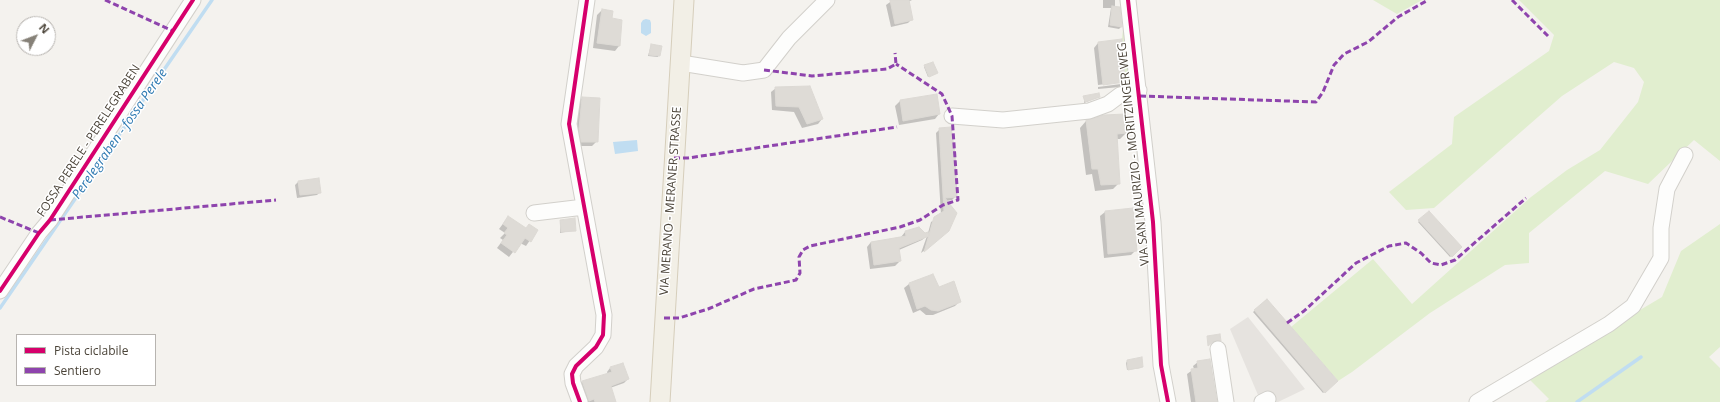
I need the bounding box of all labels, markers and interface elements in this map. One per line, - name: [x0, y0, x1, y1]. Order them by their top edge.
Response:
- north arrow: [16, 16, 56, 56]
- text: N: [36, 20, 53, 37]
- street label: VIA SAN MAURIZIO - MORITZINGER WEG: [1115, 42, 1153, 266]
- street label: FOSSA PERELE - PERELEGRABEN: [34, 62, 144, 220]
- water label: Perelegraben - fossa Perele: [69, 66, 171, 202]
- street label: VIA MERANO - MERANER STRASSE: [657, 106, 685, 296]
- legend: [16, 334, 156, 386]
- text: Pista ciclabile: [54, 342, 128, 359]
- text: Sentiero: [54, 362, 101, 379]

